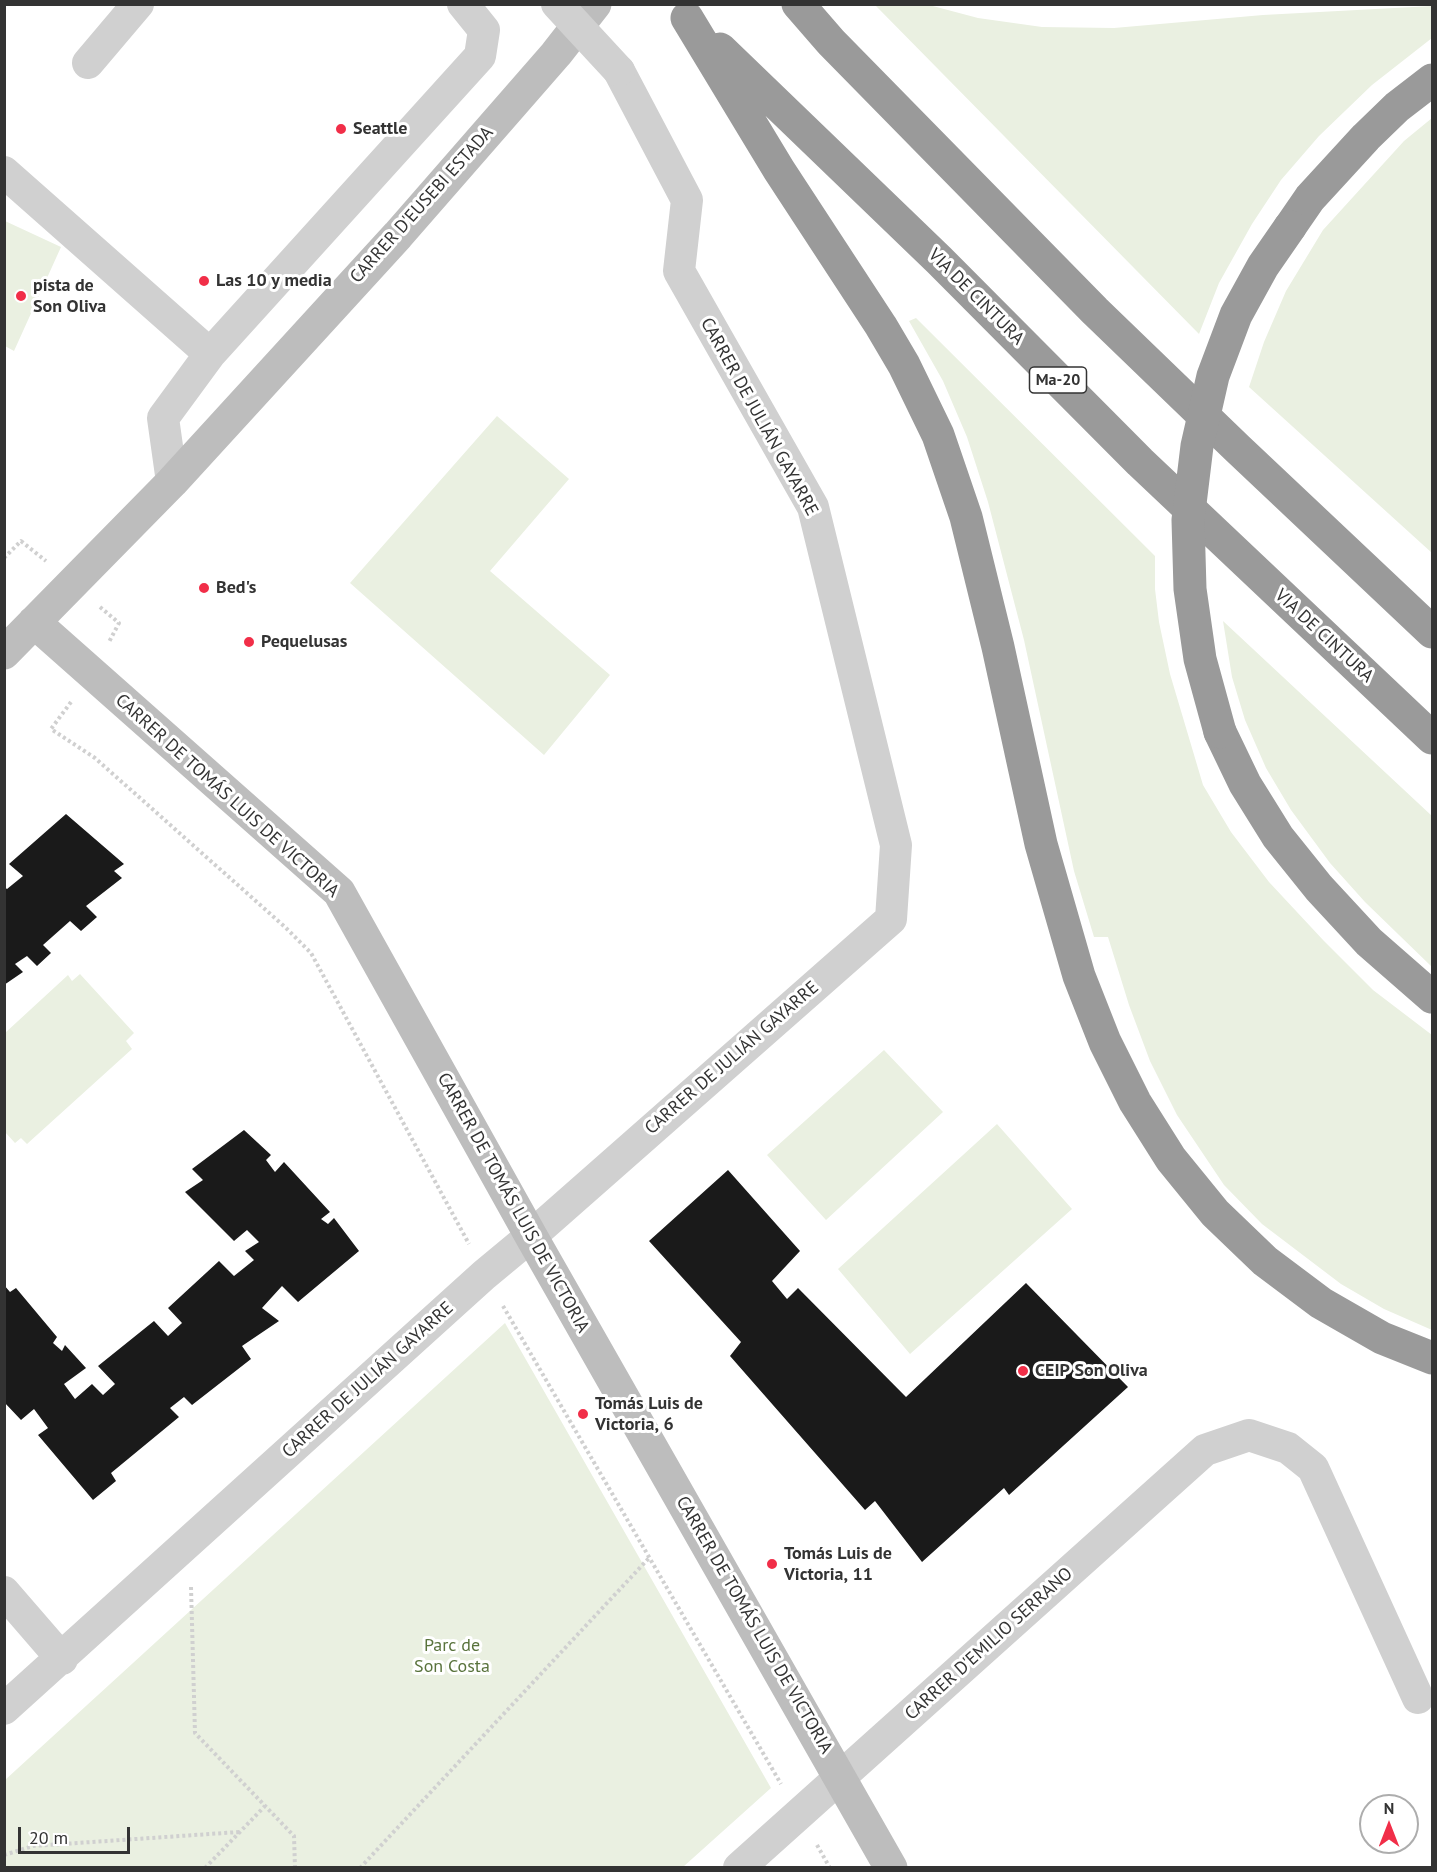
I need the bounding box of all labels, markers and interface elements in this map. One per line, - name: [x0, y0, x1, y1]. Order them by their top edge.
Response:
- place label: Seattle: [353, 118, 407, 140]
- marker: Seattle: [334, 122, 348, 136]
- street label: CARRER D'EUSEBI ESTADA: [346, 122, 498, 288]
- street label: VIA DE CINTURA: [923, 244, 1029, 350]
- place label: Las 10 y media: [216, 270, 332, 292]
- marker: Las 10 y media: [197, 274, 211, 288]
- place label: pista de Son Oliva: [33, 275, 106, 318]
- marker: pista de Son Oliva: [14, 289, 28, 303]
- street label: CARRER DE JULIÁN GAYARRE: [696, 314, 822, 520]
- road number: Ma-20: [1030, 367, 1086, 393]
- place label: Bed's: [216, 577, 256, 599]
- marker: Bed's: [197, 581, 211, 595]
- street label: VIA DE CINTURA: [1270, 585, 1378, 687]
- place label: Pequelusas: [261, 631, 347, 653]
- marker: Pequelusas: [242, 635, 256, 649]
- street label: CARRER DE TOMÁS LUIS DE VICTORIA: [111, 690, 343, 902]
- street label: CARRER DE JULIÁN GAYARRE: [641, 977, 823, 1139]
- street label: CARRER DE TOMÁS LUIS DE VICTORIA: [432, 1069, 594, 1337]
- street label: CARRER DE JULIÁN GAYARRE: [278, 1297, 458, 1463]
- place label: CEIP Son Oliva: [1035, 1360, 1148, 1382]
- marker: CEIP Son Oliva: [1016, 1364, 1030, 1378]
- place label: Tomás Luis de Victoria, 6: [595, 1393, 703, 1436]
- marker: Tomás Luis de Victoria, 6: [576, 1407, 590, 1421]
- street label: CARRER DE TOMÁS LUIS DE VICTORIA: [671, 1492, 837, 1758]
- place label: Tomás Luis de Victoria, 11: [784, 1543, 892, 1586]
- marker: Tomás Luis de Victoria, 11: [765, 1557, 779, 1571]
- street label: CARRER D'EMILIO SERRANO: [901, 1563, 1077, 1725]
- park label: Parc de Son Costa: [414, 1635, 490, 1678]
- north arrow: [1359, 1794, 1419, 1854]
- text: N: [1384, 1798, 1394, 1818]
- scale bar: [21, 1815, 134, 1853]
- text: 20 m: [29, 1826, 68, 1849]

